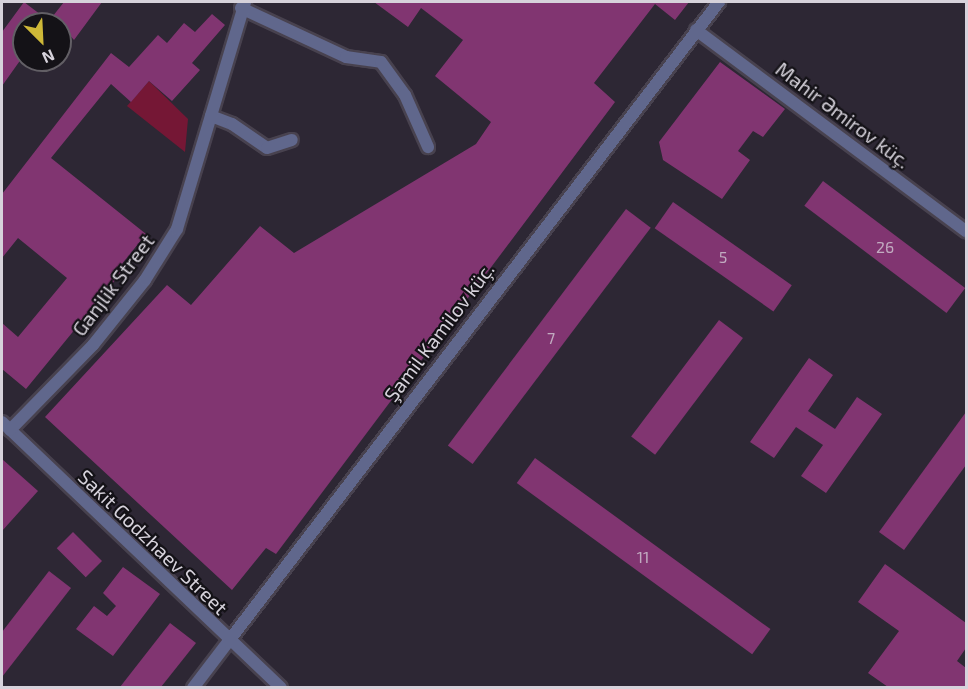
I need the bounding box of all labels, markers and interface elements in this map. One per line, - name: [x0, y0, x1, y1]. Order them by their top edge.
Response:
- north arrow: [12, 12, 72, 72]
- text: N: [40, 46, 58, 68]
- street label: Mahir Əmirov küç.: [771, 56, 915, 174]
- street label: Ganjlik Street: [67, 229, 159, 341]
- house number: 26: [876, 237, 894, 257]
- house number: 5: [719, 247, 727, 267]
- street label: Şamil Kamilov küç.: [379, 257, 499, 407]
- house number: 7: [547, 328, 555, 348]
- street label: Sakit Godzhaev Street: [73, 464, 233, 620]
- house number: 11: [637, 547, 649, 567]

